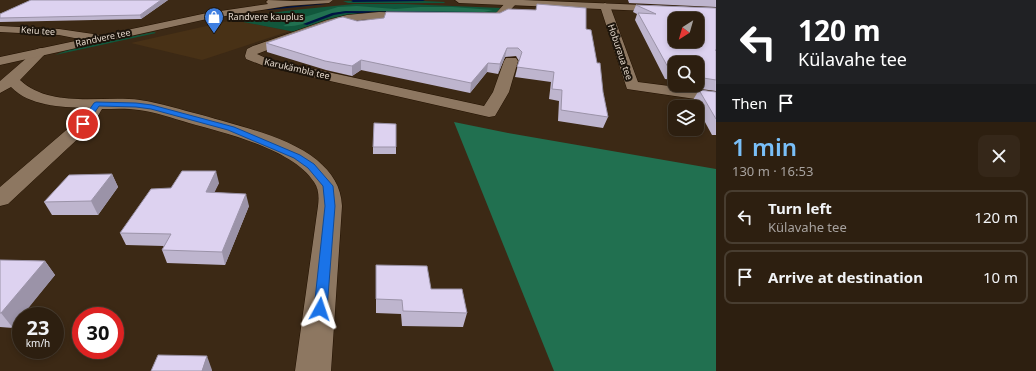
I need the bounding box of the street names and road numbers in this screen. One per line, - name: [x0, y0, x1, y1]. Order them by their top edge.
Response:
- street label: Hoburaua tee: [605, 22, 636, 81]
- street label: Keiu tee: [20, 23, 56, 38]
- street label: Randvere tee: [74, 25, 132, 50]
- street label: Karukämbla tee: [263, 55, 331, 82]

